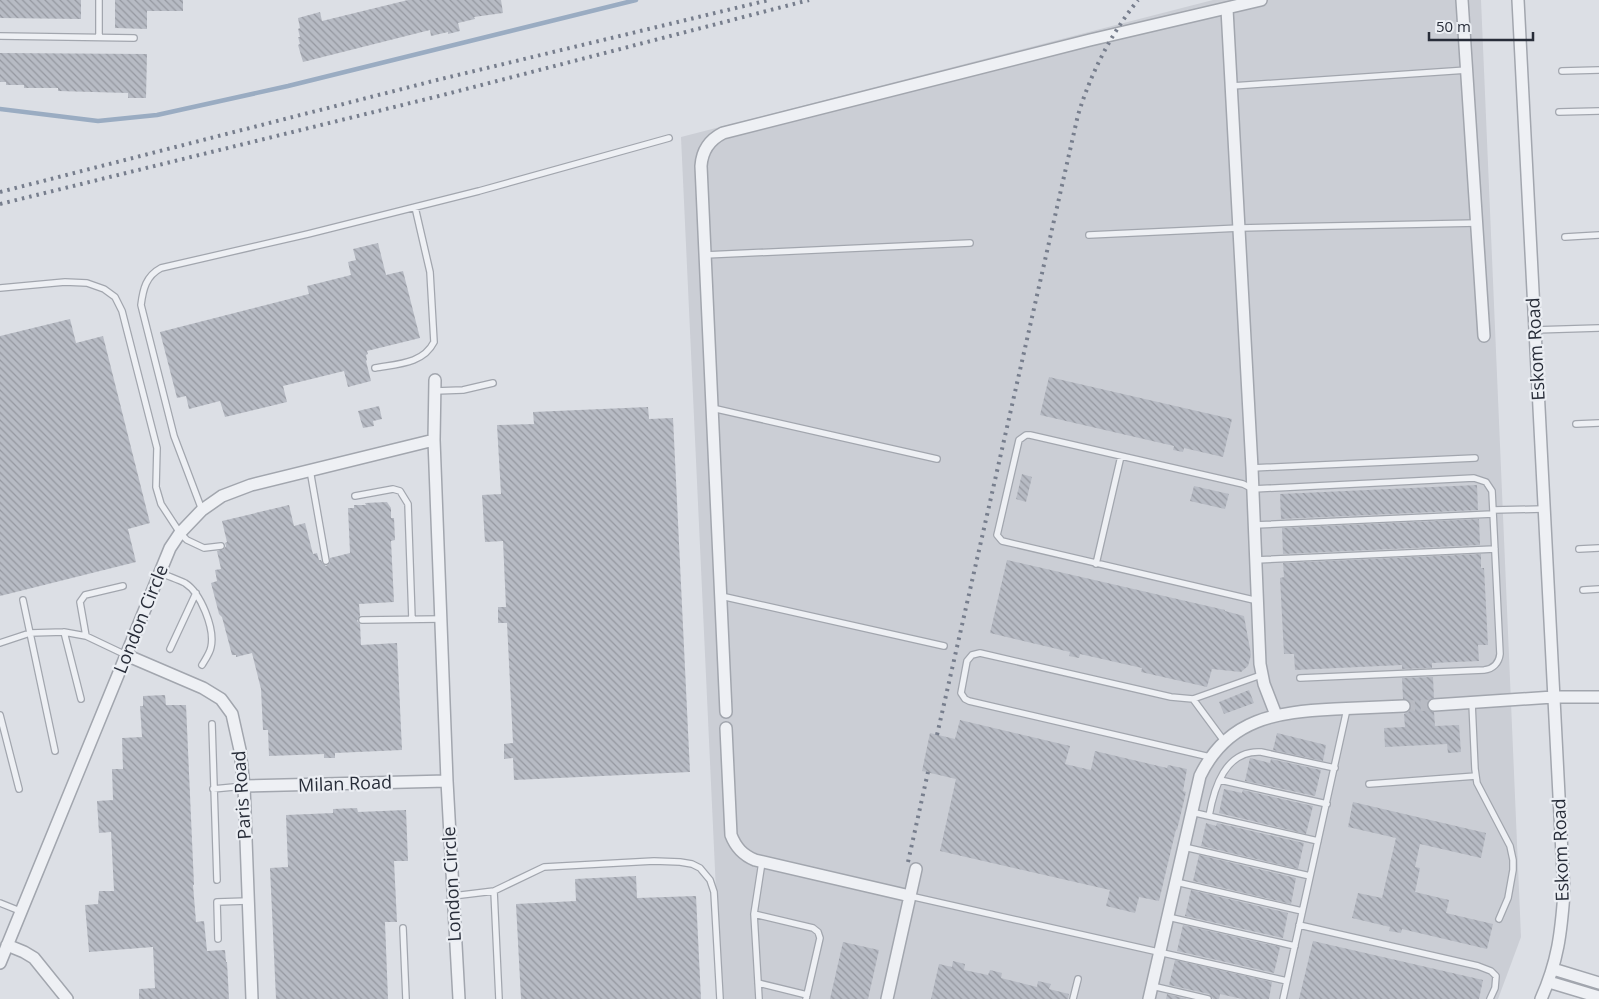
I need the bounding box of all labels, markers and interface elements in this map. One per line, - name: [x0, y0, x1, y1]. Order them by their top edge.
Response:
- scale bar: [1429, 10, 1533, 42]
- text: 50 m: [1436, 16, 1471, 36]
- street label: Eskom Road: [1520, 297, 1550, 401]
- street label: London Circle: [107, 561, 173, 677]
- street label: Paris Road: [226, 750, 256, 840]
- street label: Milan Road: [298, 769, 392, 797]
- street label: Eskom Road: [1546, 798, 1574, 902]
- street label: London Circle: [436, 826, 466, 942]

